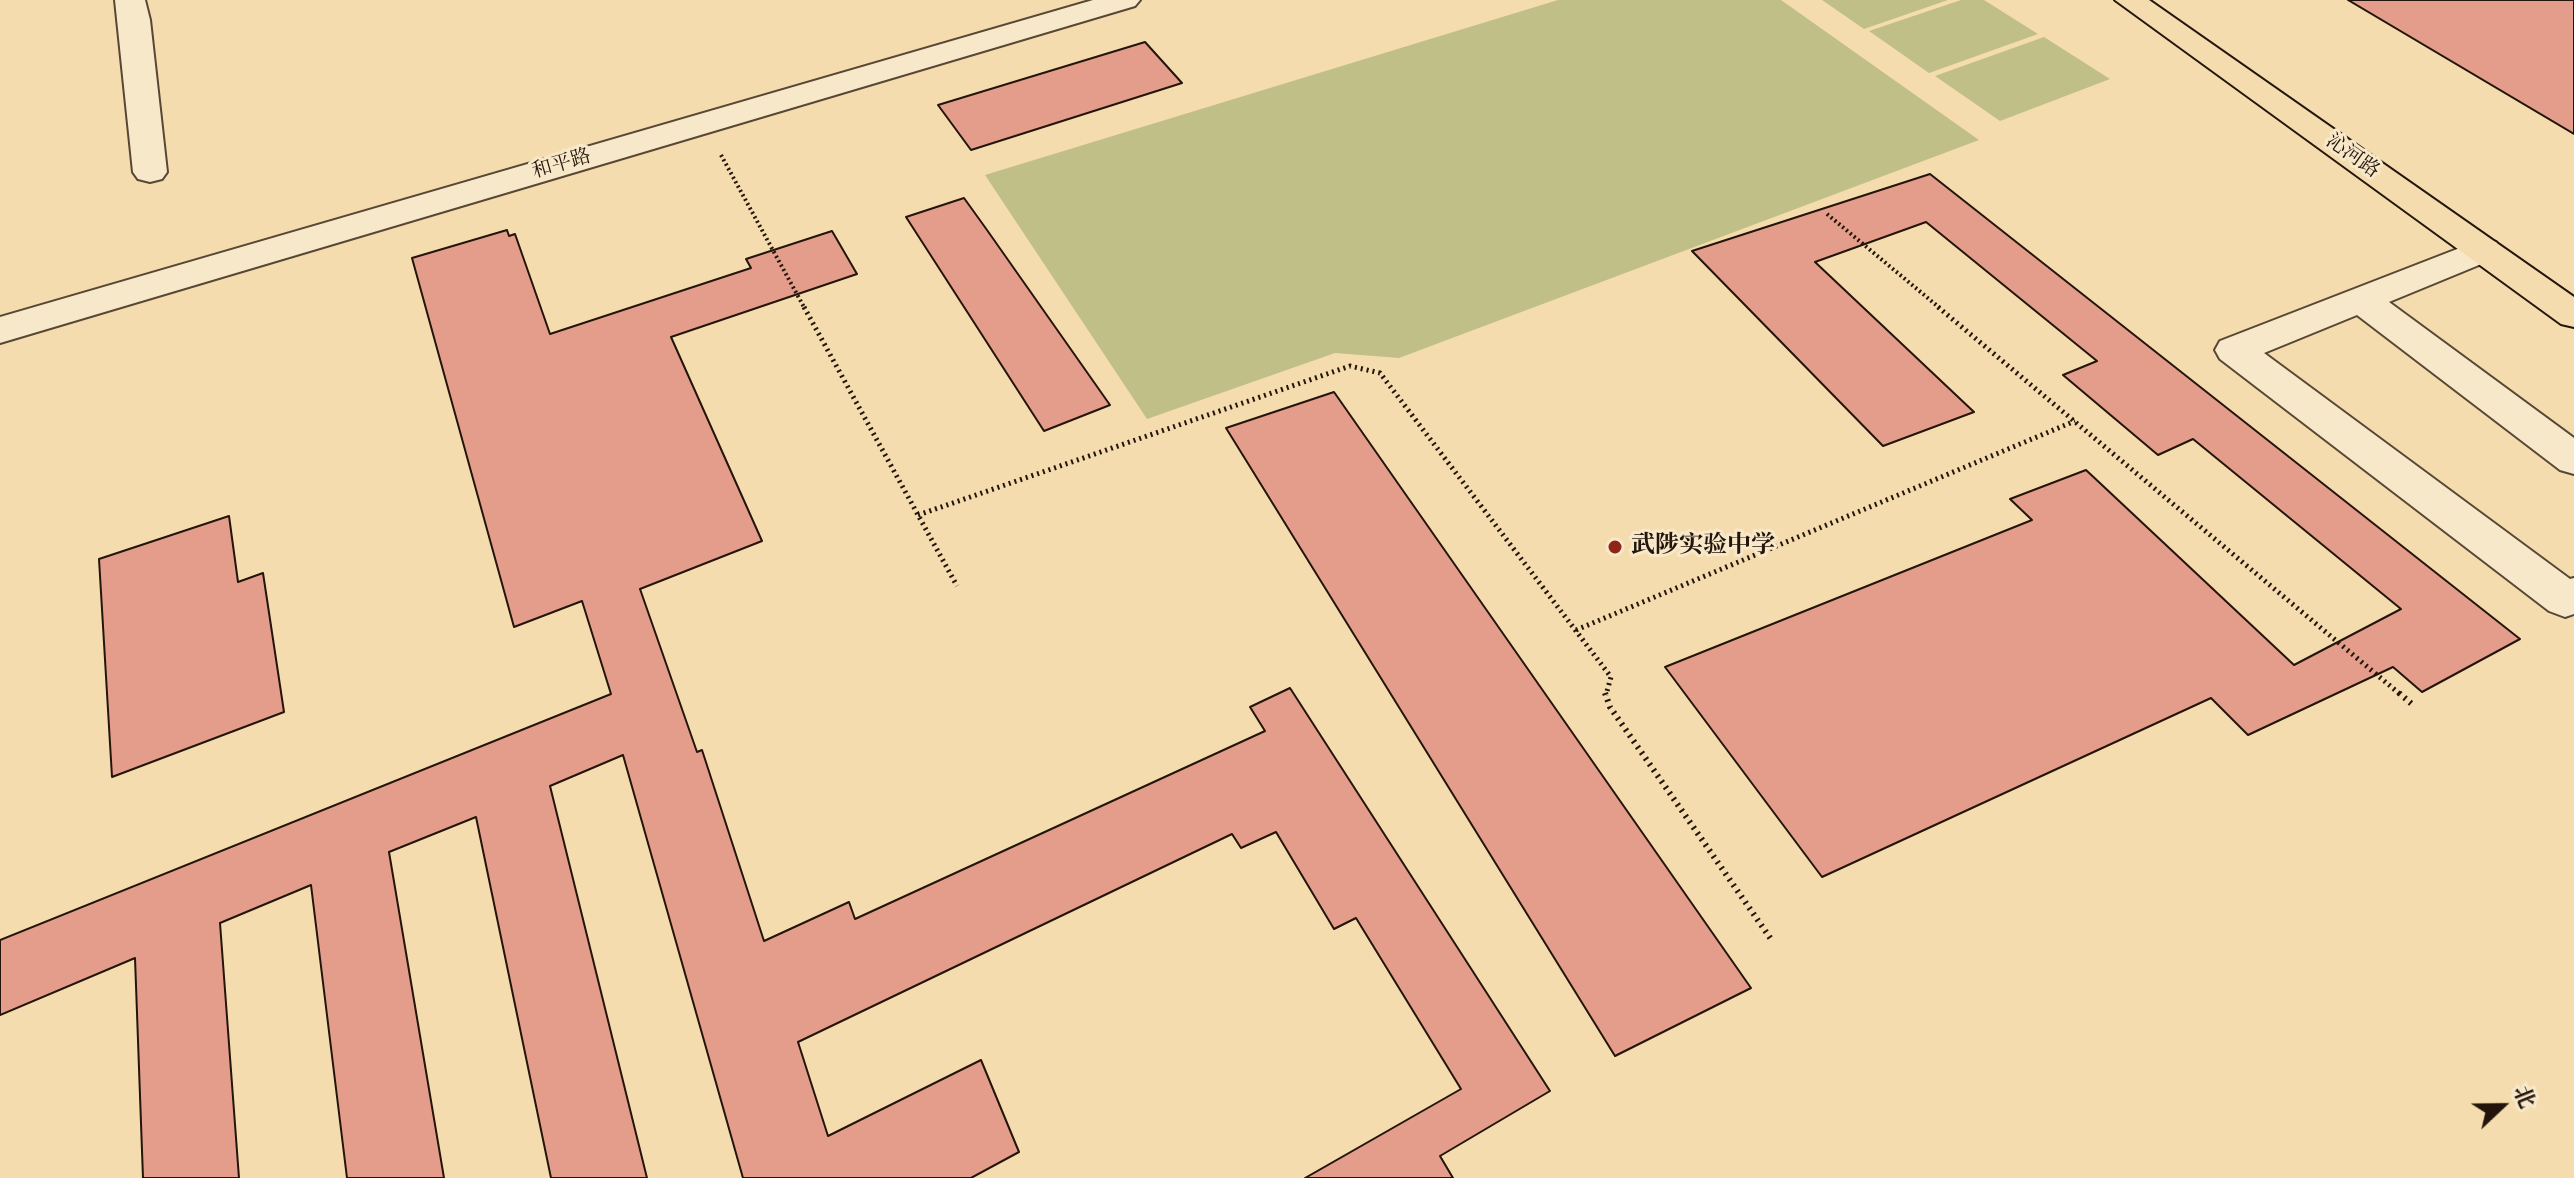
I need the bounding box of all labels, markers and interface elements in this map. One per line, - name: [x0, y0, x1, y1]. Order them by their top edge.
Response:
- street label: 沁河路: [2321, 130, 2383, 184]
- street label: 和平路: [530, 145, 594, 185]
- place label: 武陟实验中学: [1631, 533, 1775, 561]
- marker: 武陟实验中学: [1606, 538, 1624, 556]
- north arrow: [2462, 1066, 2542, 1146]
- text: 北: [2507, 1082, 2541, 1112]

